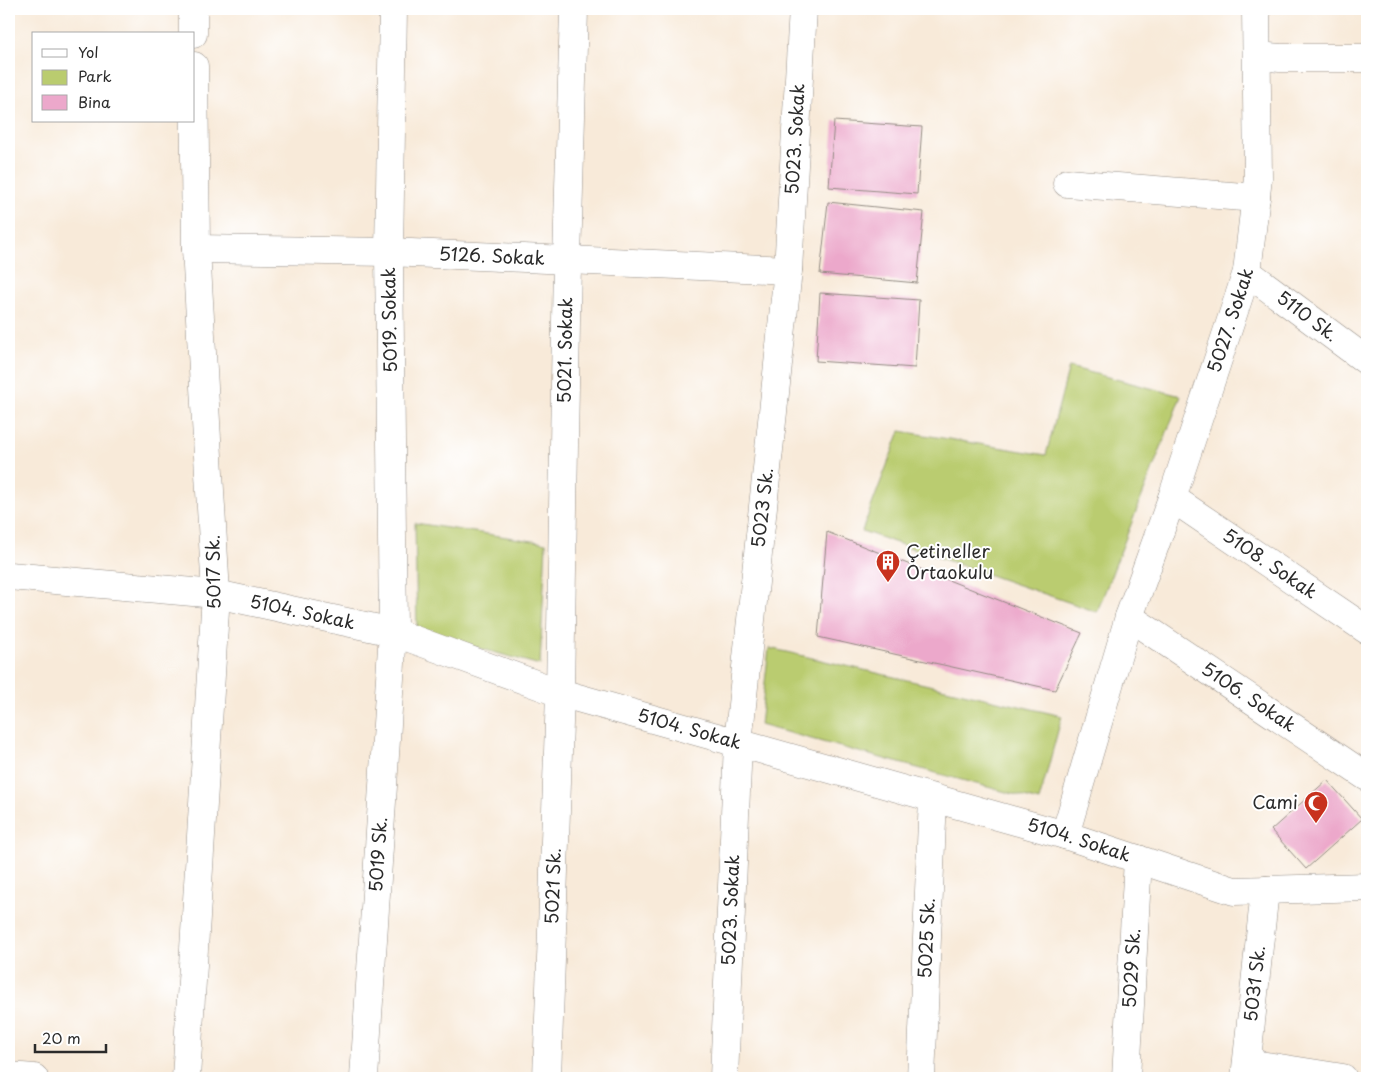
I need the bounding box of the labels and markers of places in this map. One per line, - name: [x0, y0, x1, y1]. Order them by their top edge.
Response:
- place label: Çetineller Ortaokulu: [906, 537, 993, 585]
- building icon: Çetineller Ortaokulu: [875, 549, 901, 583]
- place label: Cami: [1252, 788, 1298, 815]
- mosque icon: Cami: [1303, 790, 1329, 824]

